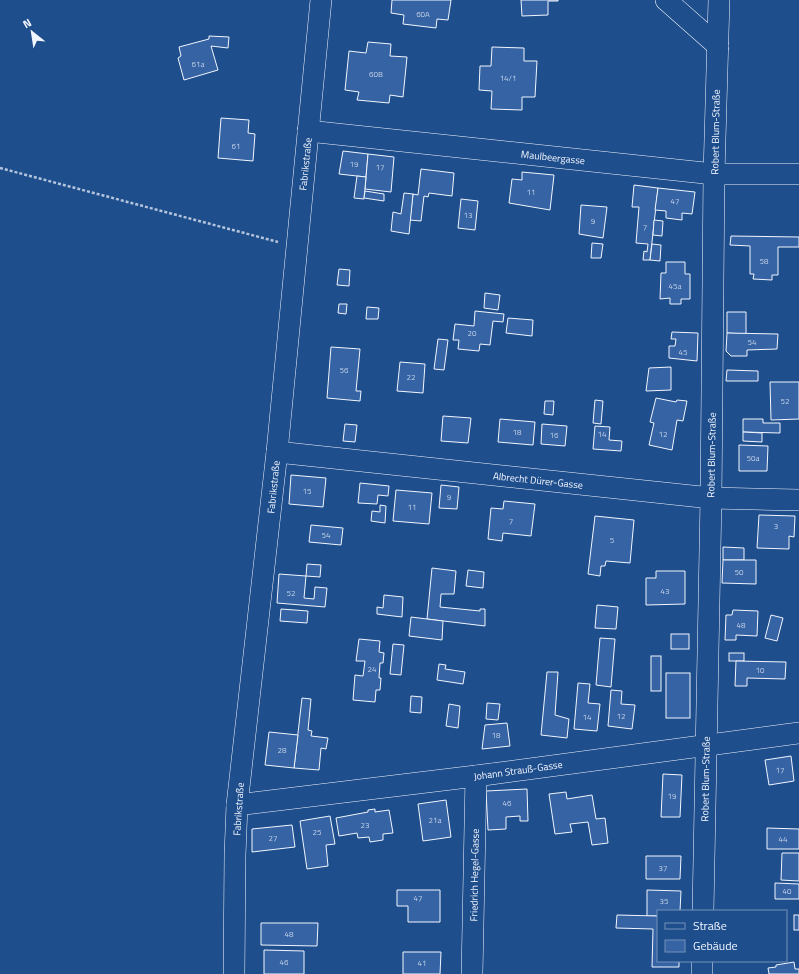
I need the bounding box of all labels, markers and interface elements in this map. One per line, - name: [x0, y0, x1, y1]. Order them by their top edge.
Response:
- house number: 60A: [416, 8, 430, 20]
- north arrow: [12, 12, 52, 52]
- text: N: [20, 15, 34, 32]
- house number: 61a: [192, 58, 204, 70]
- house number: 60B: [369, 68, 383, 80]
- house number: 14/1: [500, 72, 516, 84]
- street label: Robert Blum-Straße: [707, 89, 724, 175]
- street label: Fabrikstraße: [295, 137, 316, 191]
- house number: 61: [232, 140, 240, 152]
- street label: Maulbeergasse: [520, 147, 586, 168]
- house number: 19: [350, 158, 359, 170]
- house number: 17: [376, 161, 384, 173]
- house number: 11: [527, 186, 535, 198]
- house number: 47: [671, 195, 679, 207]
- house number: 13: [464, 209, 472, 221]
- house number: 9: [591, 215, 596, 227]
- house number: 7: [643, 221, 647, 233]
- house number: 58: [760, 255, 769, 267]
- house number: 45a: [669, 280, 681, 292]
- house number: 20: [468, 327, 477, 339]
- house number: 54: [748, 336, 757, 348]
- house number: 45: [679, 346, 688, 358]
- house number: 56: [340, 364, 349, 376]
- house number: 22: [407, 371, 415, 383]
- house number: 52: [781, 395, 789, 407]
- street label: Robert Blum-Straße: [703, 412, 720, 498]
- house number: 18: [513, 426, 522, 438]
- house number: 14: [598, 428, 607, 440]
- house number: 12: [659, 428, 667, 440]
- house number: 16: [550, 429, 559, 441]
- house number: 50a: [747, 452, 759, 464]
- street label: Fabrikstraße: [263, 460, 284, 514]
- street label: Albrecht Dürer-Gasse: [492, 468, 584, 493]
- house number: 15: [303, 485, 312, 497]
- house number: 9: [447, 491, 452, 503]
- house number: 11: [408, 501, 416, 513]
- house number: 7: [509, 515, 513, 527]
- house number: 3: [774, 520, 778, 532]
- house number: 54: [322, 529, 331, 541]
- house number: 5: [610, 534, 615, 546]
- house number: 50: [735, 566, 744, 578]
- house number: 43: [661, 585, 669, 597]
- house number: 52: [287, 587, 295, 599]
- house number: 48: [737, 619, 746, 631]
- house number: 24: [368, 663, 377, 675]
- house number: 10: [756, 664, 765, 676]
- house number: 12: [617, 710, 625, 722]
- house number: 14: [583, 711, 592, 723]
- house number: 18: [492, 729, 501, 741]
- street label: Robert Blum-Straße: [697, 736, 714, 822]
- house number: 28: [278, 744, 287, 756]
- street label: Johann Strauß-Gasse: [473, 757, 564, 784]
- house number: 17: [776, 764, 784, 776]
- street label: Fabrikstraße: [229, 782, 248, 836]
- house number: 19: [668, 790, 677, 802]
- house number: 46: [503, 797, 512, 809]
- house number: 21a: [429, 814, 441, 826]
- house number: 23: [361, 819, 369, 831]
- house number: 25: [313, 826, 322, 838]
- street label: Friedrich Hegel-Gasse: [466, 828, 483, 922]
- house number: 27: [269, 832, 277, 844]
- house number: 44: [779, 833, 788, 845]
- house number: 37: [659, 862, 667, 874]
- house number: 40: [783, 885, 792, 897]
- house number: 47: [414, 892, 422, 904]
- house number: 35: [660, 895, 669, 907]
- legend: [657, 910, 787, 962]
- text: Straße: [693, 916, 727, 935]
- house number: 48: [285, 928, 294, 940]
- text: Gebäude: [693, 936, 738, 955]
- house number: 46: [280, 956, 289, 968]
- house number: 41: [418, 957, 426, 969]

